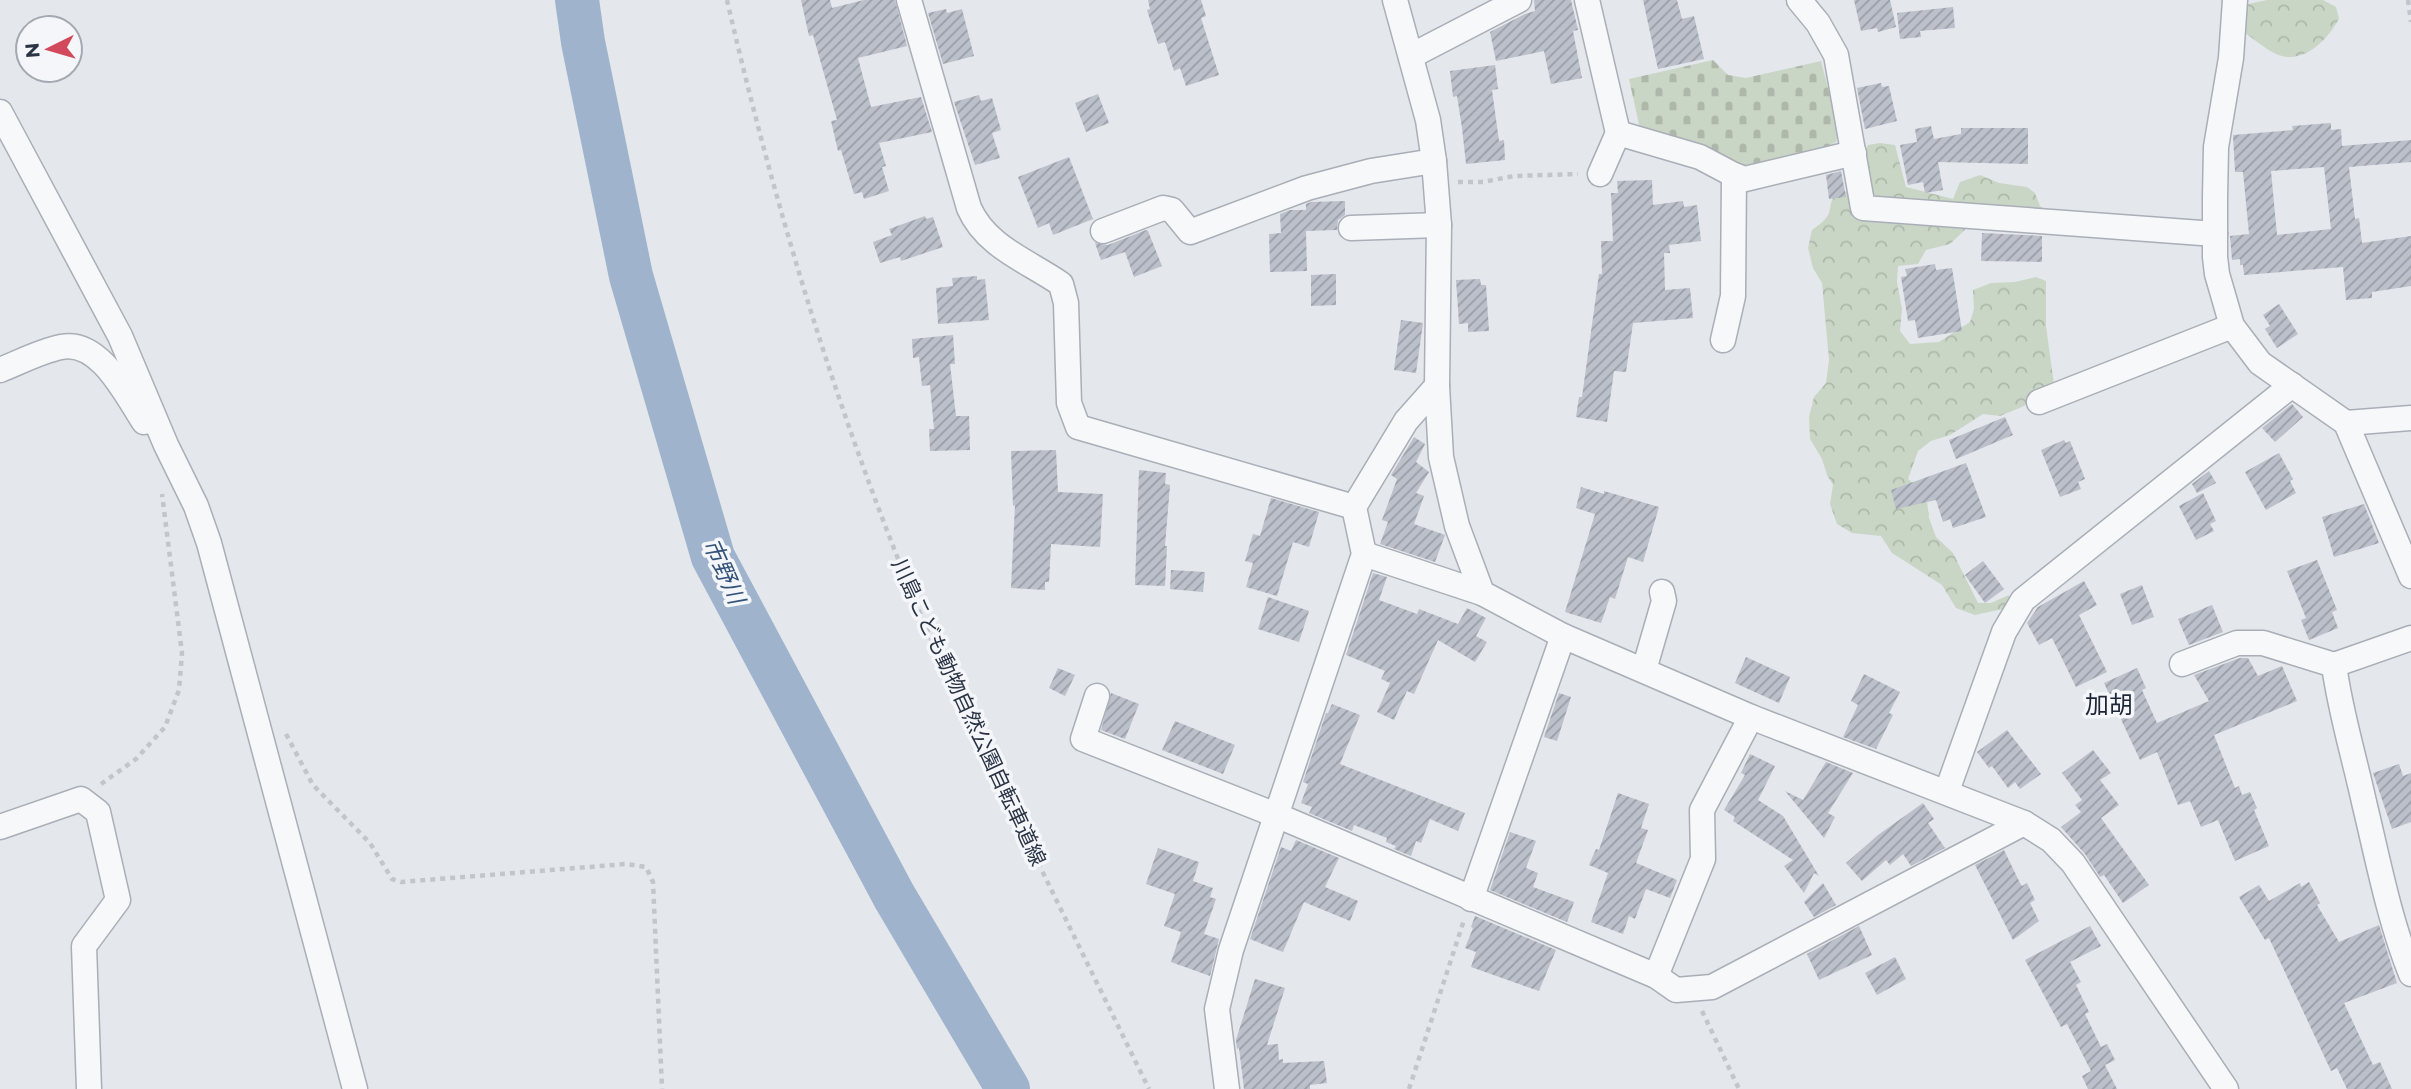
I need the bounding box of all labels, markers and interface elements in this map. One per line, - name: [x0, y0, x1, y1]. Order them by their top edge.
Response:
- north arrow: [14, 14, 84, 84]
- text: N: [20, 42, 45, 59]
- water label: 市野川: [697, 534, 752, 611]
- street label: 川島こども動物自然公園自転車道線: [887, 554, 1051, 870]
- district label: 加胡: [2085, 690, 2133, 719]

